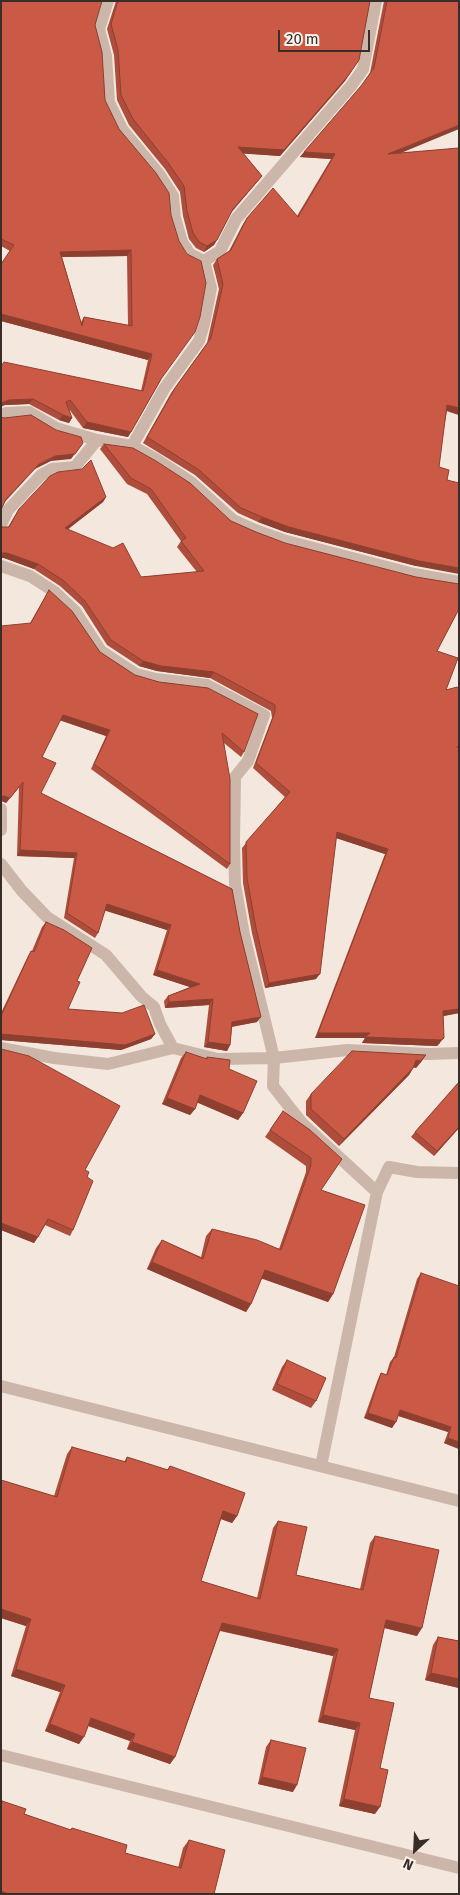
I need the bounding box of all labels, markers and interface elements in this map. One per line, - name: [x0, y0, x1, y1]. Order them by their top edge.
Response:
- scale bar: [280, 20, 372, 52]
- text: 20 m: [286, 30, 319, 48]
- north arrow: [390, 1825, 440, 1875]
- text: N: [401, 1854, 416, 1874]

